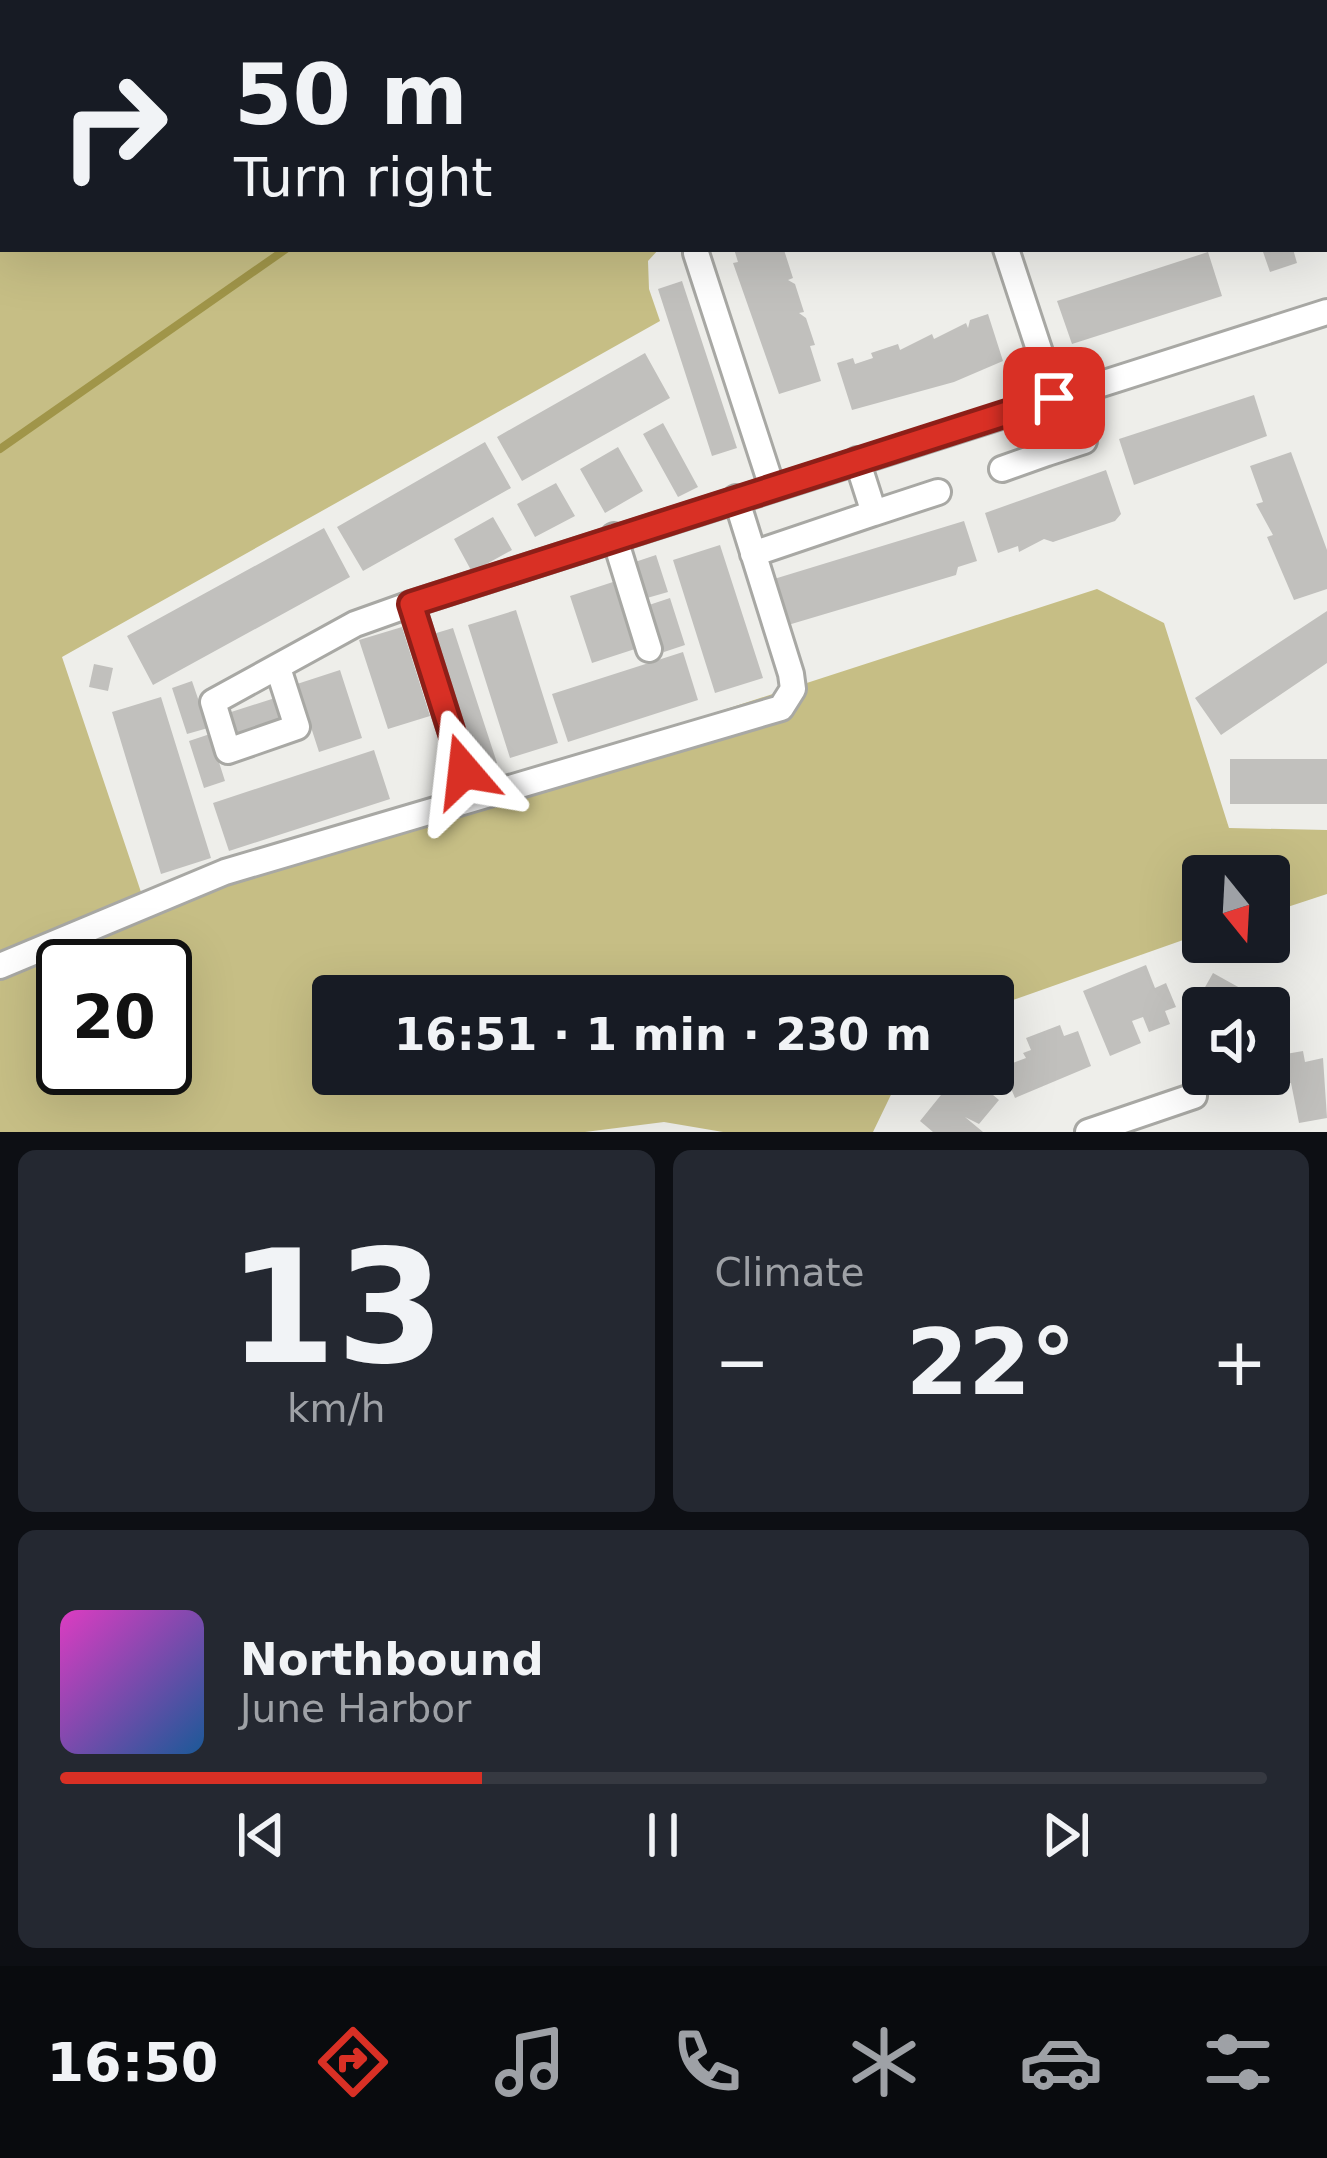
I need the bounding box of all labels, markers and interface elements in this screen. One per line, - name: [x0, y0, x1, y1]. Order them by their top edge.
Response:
- text: 50 m: [234, 46, 468, 144]
- icon: right: [36, 48, 192, 204]
- text: Turn right: [234, 146, 493, 209]
- pin: [1003, 347, 1105, 449]
- icon: arrive: [1021, 365, 1087, 431]
- position arrow: [401, 708, 527, 834]
- north arrow: [1182, 855, 1290, 963]
- map controls: [1182, 855, 1290, 1095]
- speed limit sign: 20: [36, 939, 192, 1095]
- button: sound: [1182, 987, 1290, 1095]
- text: 16:51 · 1 min · 230 m: [394, 1008, 932, 1061]
- text: 13: [228, 1217, 445, 1399]
- text: Climate: [715, 1250, 865, 1295]
- text: 22°: [906, 1310, 1076, 1415]
- text: −: [715, 1324, 770, 1401]
- text: +: [1212, 1324, 1267, 1401]
- text: km/h: [287, 1386, 385, 1431]
- text: Northbound: [240, 1633, 544, 1686]
- text: June Harbor: [240, 1686, 471, 1731]
- icon: previous: [228, 1802, 294, 1868]
- icon: pause: [630, 1802, 696, 1868]
- icon: next: [1033, 1802, 1099, 1868]
- icon: directions: [311, 2020, 395, 2104]
- icon: music: [488, 2020, 572, 2104]
- icon: phone: [665, 2020, 749, 2104]
- icon: climate: [842, 2020, 926, 2104]
- icon: car: [1019, 2020, 1103, 2104]
- icon: filters: [1196, 2020, 1280, 2104]
- text: 16:50: [47, 2031, 218, 2094]

